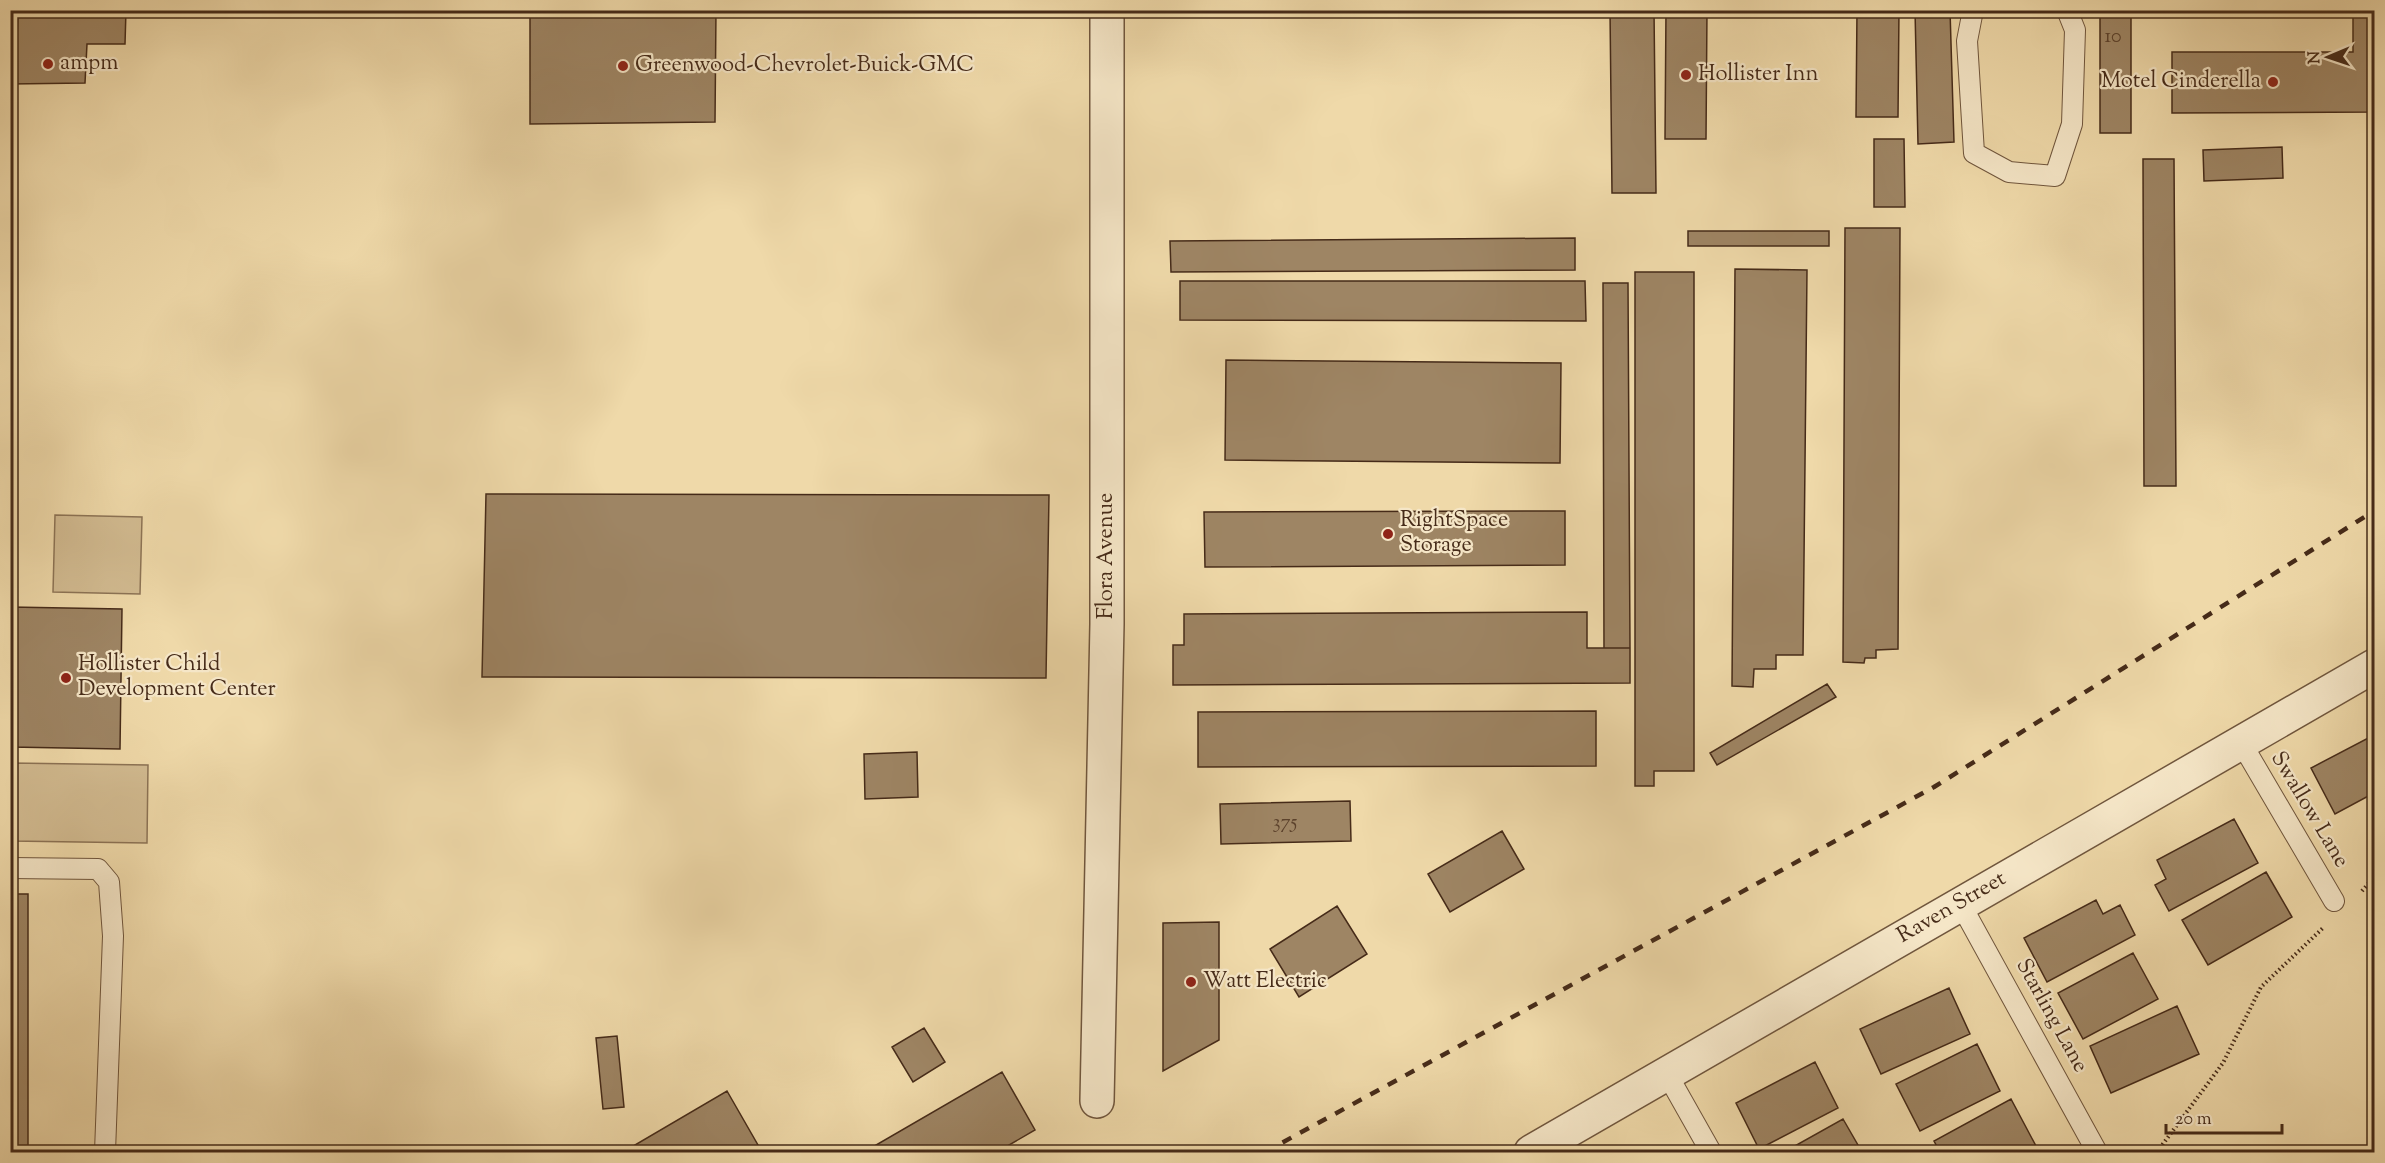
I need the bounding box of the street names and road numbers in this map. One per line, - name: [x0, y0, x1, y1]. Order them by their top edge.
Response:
- street label: Flora Avenue: [1091, 493, 1123, 619]
- street label: Swallow Lane: [2262, 746, 2356, 874]
- street label: Raven Street: [1891, 864, 2013, 952]
- street label: Starling Lane: [2007, 953, 2095, 1079]

